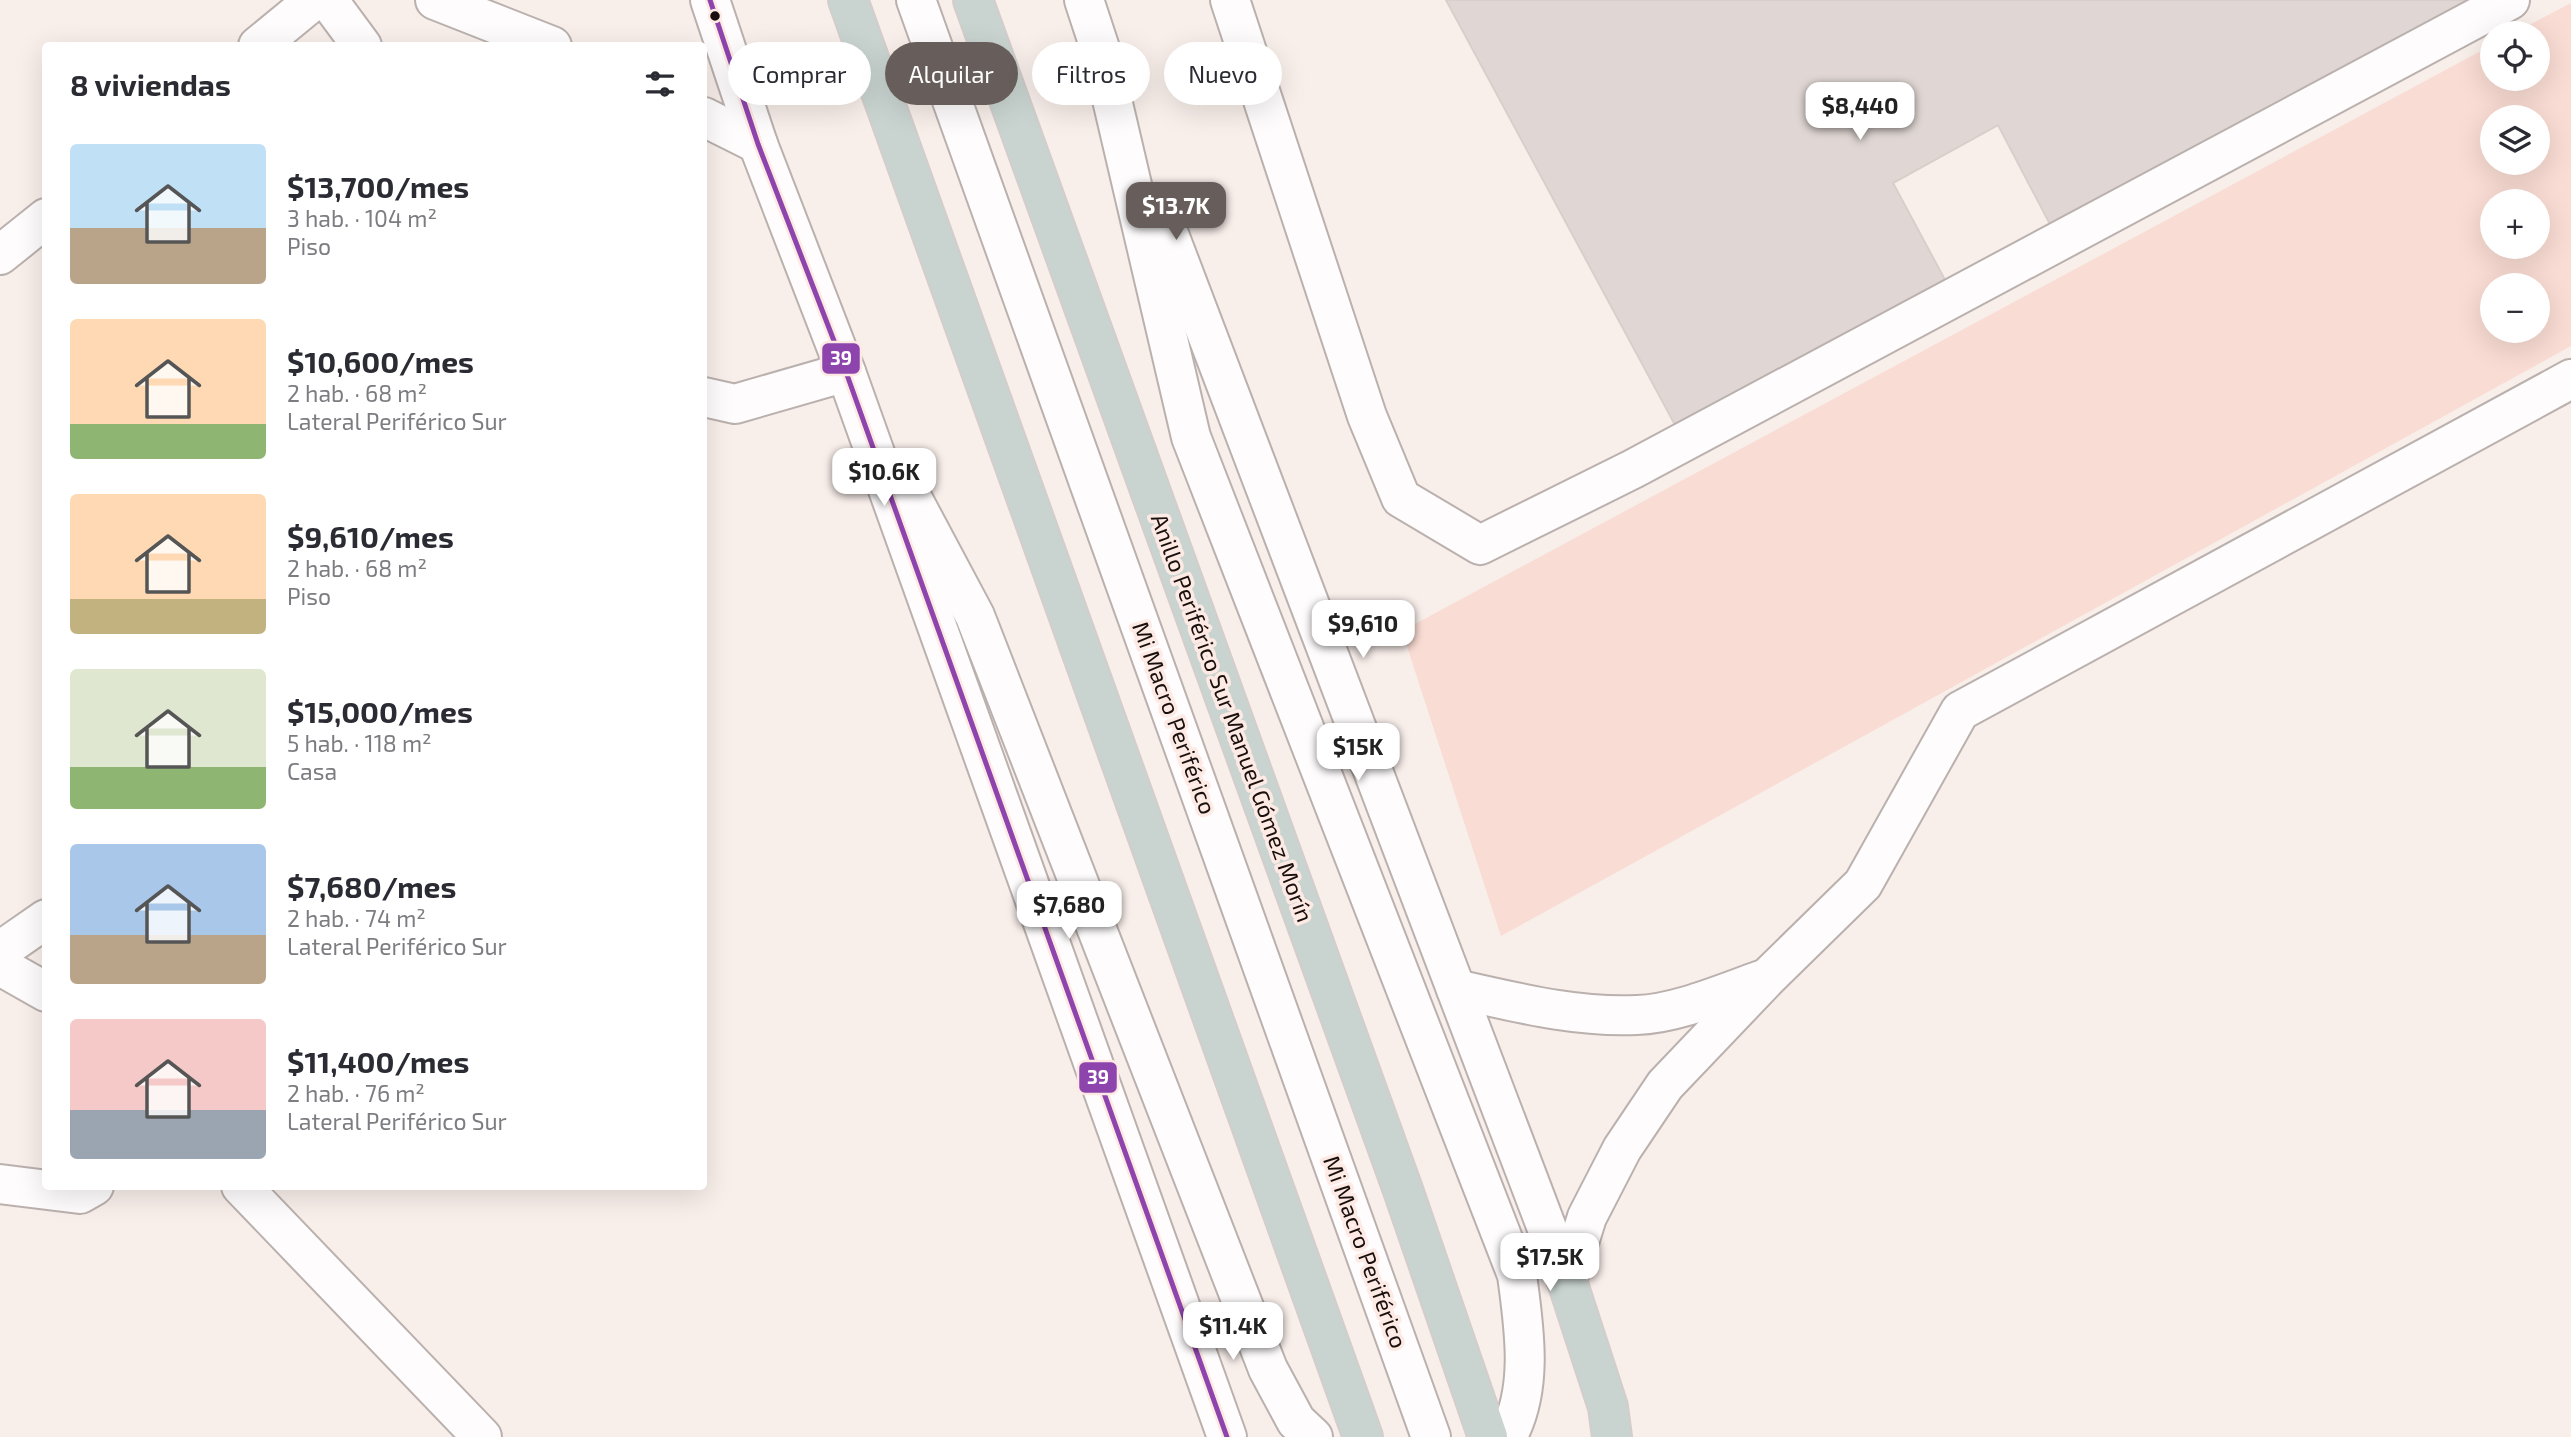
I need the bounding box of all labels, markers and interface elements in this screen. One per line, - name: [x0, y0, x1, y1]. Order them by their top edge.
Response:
- unlabelled marker: [708, 9, 722, 23]
- map controls: [2480, 21, 2550, 343]
- button: locate: [2480, 21, 2550, 91]
- chip: Comprar: [728, 42, 871, 105]
- chip: Alquilar: [885, 42, 1018, 105]
- chip: Filtros: [1032, 42, 1150, 105]
- chip: Nuevo: [1164, 42, 1282, 105]
- icon: filters: [641, 65, 679, 103]
- text: 8 viviendas: [70, 66, 231, 102]
- pin: $8,440: [1803, 82, 1917, 142]
- text: $8,440: [1822, 91, 1898, 119]
- button: layers: [2480, 105, 2550, 175]
- text: $13,700/mes: [287, 168, 469, 204]
- icon: home: [126, 172, 210, 256]
- pin: $13.7K: [1119, 182, 1233, 242]
- button: +: [2480, 189, 2550, 259]
- text: $13.7K: [1142, 191, 1210, 219]
- text: 3 hab. · 104 m²: [287, 204, 437, 232]
- text: Piso: [287, 232, 331, 260]
- button: −: [2480, 273, 2550, 343]
- line badge: 39: [821, 342, 861, 375]
- text: $10,600/mes: [287, 343, 474, 379]
- text: 39: [830, 346, 852, 369]
- icon: home: [126, 347, 210, 431]
- text: 2 hab. · 68 m²: [287, 379, 427, 407]
- text: Lateral Periférico Sur: [287, 407, 507, 435]
- pin: $10.6K: [827, 448, 941, 508]
- text: $10.6K: [848, 457, 920, 485]
- street label: Anillo Periférico Sur Manuel Gómez Morín: [1146, 510, 1320, 926]
- text: $9,610/mes: [287, 518, 454, 554]
- icon: home: [126, 522, 210, 606]
- text: 2 hab. · 68 m²: [287, 554, 427, 582]
- text: Piso: [287, 582, 331, 610]
- pin: $9,610: [1306, 600, 1420, 660]
- text: $9,610: [1328, 609, 1398, 637]
- street label: Mi Macro Periférico: [1127, 618, 1223, 818]
- text: $15,000/mes: [287, 693, 473, 729]
- icon: home: [126, 697, 210, 781]
- pin: $15K: [1317, 724, 1399, 783]
- text: 5 hab. · 118 m²: [287, 729, 432, 757]
- text: $15K: [1333, 732, 1383, 760]
- text: Casa: [287, 757, 337, 785]
- text: $7,680/mes: [287, 868, 456, 904]
- icon: home: [126, 872, 210, 956]
- pin: $7,680: [1012, 881, 1126, 941]
- text: $7,680: [1033, 890, 1105, 918]
- text: 2 hab. · 74 m²: [287, 904, 426, 932]
- text: Lateral Periférico Sur: [287, 932, 507, 960]
- text: $11,400/mes: [287, 1043, 469, 1079]
- icon: home: [126, 1047, 210, 1131]
- line badge: 39: [1078, 1061, 1118, 1094]
- text: 39: [1087, 1065, 1109, 1088]
- text: 2 hab. · 76 m²: [287, 1079, 425, 1107]
- text: Lateral Periférico Sur: [287, 1107, 507, 1135]
- street label: Mi Macro Periférico: [1318, 1152, 1414, 1352]
- pin: $17.5K: [1493, 1234, 1607, 1293]
- text: $17.5K: [1516, 1242, 1584, 1270]
- pin: $11.4K: [1176, 1302, 1290, 1362]
- text: $11.4K: [1199, 1311, 1267, 1339]

